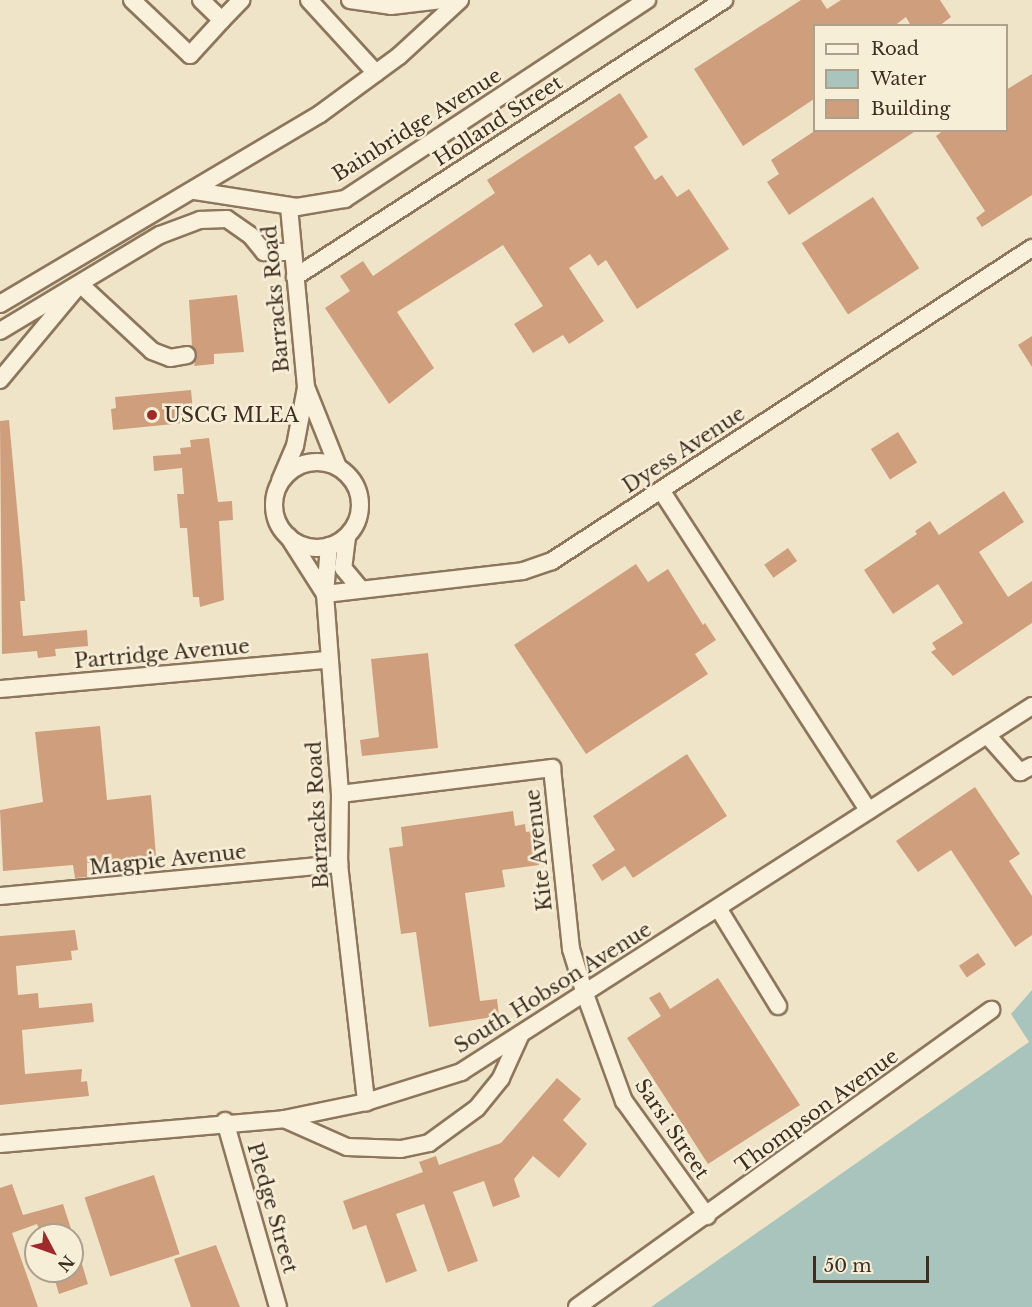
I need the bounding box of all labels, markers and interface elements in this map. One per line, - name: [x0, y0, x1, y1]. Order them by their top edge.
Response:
- legend: [813, 24, 1008, 132]
- text: Road: [871, 38, 919, 60]
- street label: Bainbridge Avenue: [328, 63, 506, 187]
- text: Water: [871, 68, 926, 90]
- street label: Holland Street: [429, 71, 567, 171]
- text: Building: [871, 98, 950, 120]
- street label: Barracks Road: [258, 224, 294, 374]
- street label: Dyess Avenue: [618, 401, 750, 499]
- place label: USCG MLEA: [164, 403, 299, 427]
- marker: USCG MLEA: [145, 408, 159, 422]
- street label: Partridge Avenue: [73, 634, 251, 674]
- street label: Barracks Road: [302, 741, 334, 889]
- street label: Kite Avenue: [521, 787, 557, 913]
- street label: Magpie Avenue: [88, 840, 248, 880]
- street label: South Hobson Avenue: [450, 917, 656, 1059]
- street label: Thompson Avenue: [731, 1044, 903, 1178]
- street label: Sarsi Street: [630, 1074, 714, 1184]
- street label: Pledge Street: [242, 1140, 302, 1276]
- north arrow: [24, 1223, 84, 1283]
- scale bar: [816, 1244, 932, 1282]
- text: N: [54, 1251, 79, 1276]
- text: 50 m: [824, 1255, 872, 1277]

